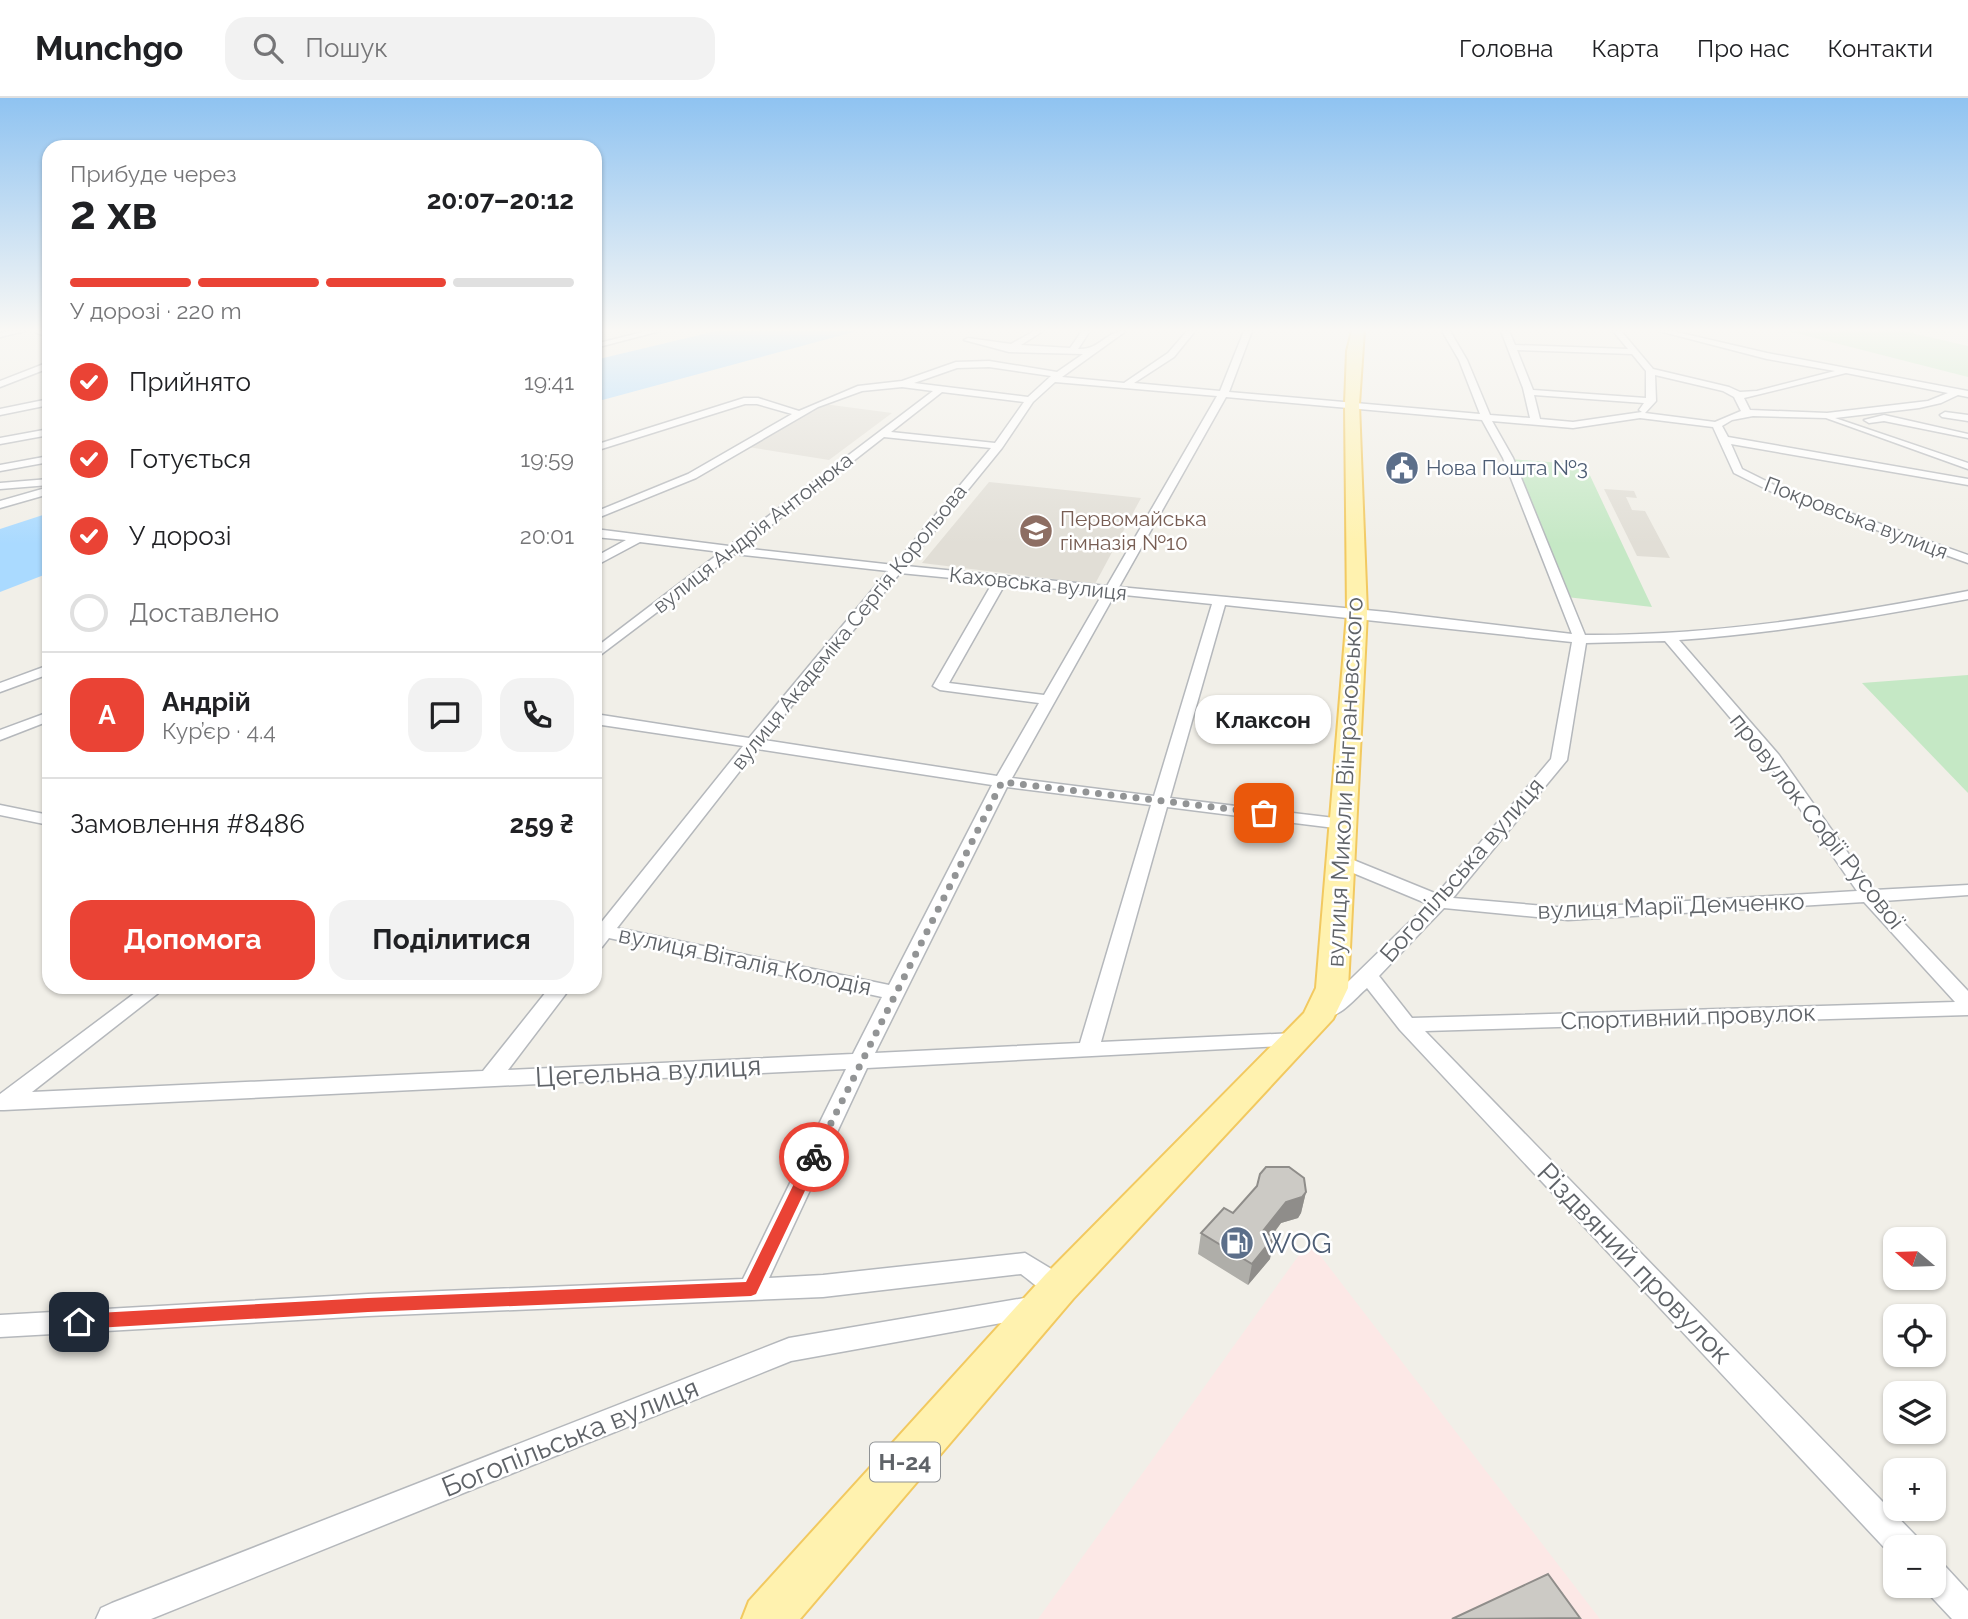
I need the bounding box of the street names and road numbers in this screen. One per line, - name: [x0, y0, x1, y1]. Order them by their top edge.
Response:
- street label: вулиця Андрія Антонюка: [648, 447, 857, 618]
- street label: Покровська вулиця: [1761, 471, 1952, 564]
- street label: вулиця Академіка Сергія Корольова: [726, 479, 972, 774]
- street label: Каховська вулиця: [948, 562, 1128, 605]
- street label: вулиця Миколи Вінграновського: [1320, 596, 1369, 968]
- street label: провулок Софії Русової: [1724, 707, 1911, 935]
- street label: Богопільська вулиця: [1374, 772, 1550, 968]
- street label: вулиця Марії Демченко: [1537, 886, 1805, 925]
- street label: вулиця Віталія Колодія: [616, 920, 874, 1001]
- street label: Спортивний провулок: [1560, 998, 1816, 1035]
- street label: Цегельна вулиця: [534, 1049, 762, 1094]
- street label: Різдвяний провулок: [1530, 1156, 1739, 1370]
- street label: Богопільська вулиця: [437, 1371, 703, 1504]
- road number: Н-24: [870, 1442, 940, 1482]

